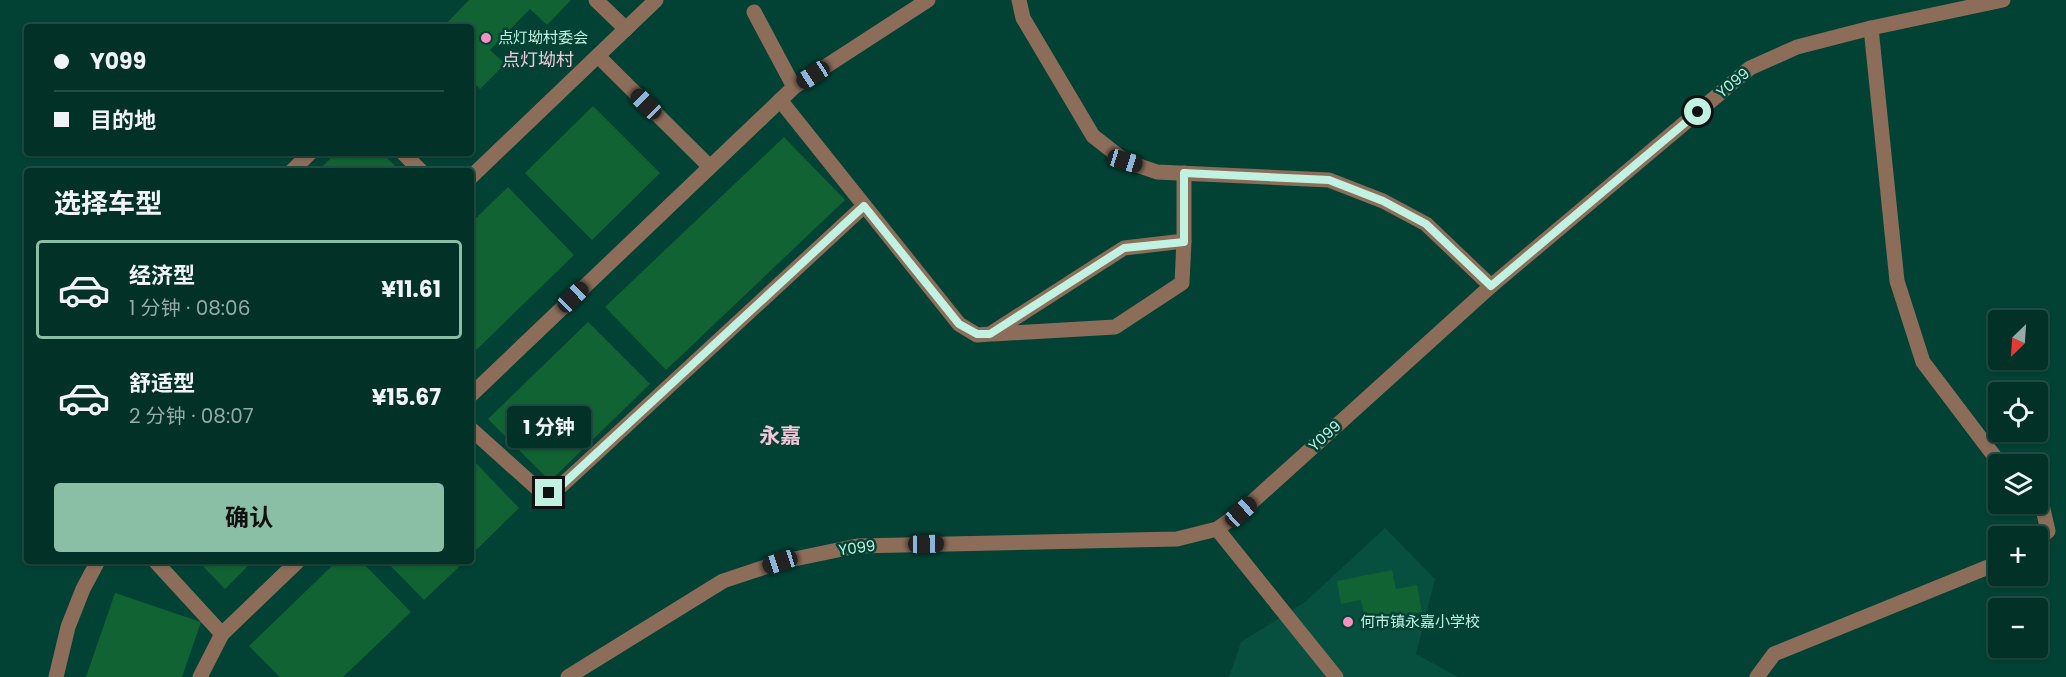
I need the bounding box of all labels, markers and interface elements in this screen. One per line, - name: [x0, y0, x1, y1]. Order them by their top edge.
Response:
- place label: 点灯坳村委会: [498, 27, 588, 48]
- marker: 点灯坳村委会: [479, 31, 493, 45]
- text: Y099: [90, 46, 146, 77]
- district label: 点灯坳村: [502, 47, 574, 72]
- car: [793, 58, 833, 92]
- street label: Y099: [1712, 63, 1754, 102]
- car: [627, 85, 665, 123]
- route start: [1684, 98, 1711, 125]
- text: 目的地: [90, 105, 156, 136]
- car: [1105, 147, 1145, 175]
- text: 选择车型: [54, 185, 162, 222]
- text: 经济型: [129, 260, 195, 291]
- icon: car: [57, 263, 111, 317]
- text: ¥11.61: [381, 274, 441, 305]
- car: [554, 278, 592, 316]
- text: 1 分钟 · 08:06: [129, 294, 250, 322]
- north arrow: [1988, 310, 2048, 370]
- map controls: [1988, 310, 2048, 658]
- text: 舒适型: [129, 368, 195, 399]
- icon: car: [57, 371, 111, 425]
- text: ¥15.67: [372, 382, 441, 413]
- button: locate: [1988, 382, 2048, 442]
- text: 2 分钟 · 08:07: [129, 402, 254, 430]
- callout: 1 分钟: [507, 406, 591, 448]
- text: 1 分钟: [523, 413, 575, 441]
- street label: Y099: [1304, 415, 1345, 456]
- district label: 永嘉: [759, 421, 801, 450]
- button: layers: [1988, 454, 2048, 514]
- route end: [535, 479, 562, 506]
- button: 确认: [54, 483, 444, 552]
- car: [1222, 493, 1260, 531]
- button: +: [1988, 526, 2048, 586]
- street label: Y099: [837, 535, 877, 560]
- car: [908, 535, 944, 553]
- car: [760, 548, 800, 576]
- button: −: [1988, 598, 2048, 658]
- place label: 何市镇永嘉小学校: [1360, 611, 1480, 632]
- marker: 何市镇永嘉小学校: [1341, 615, 1355, 629]

